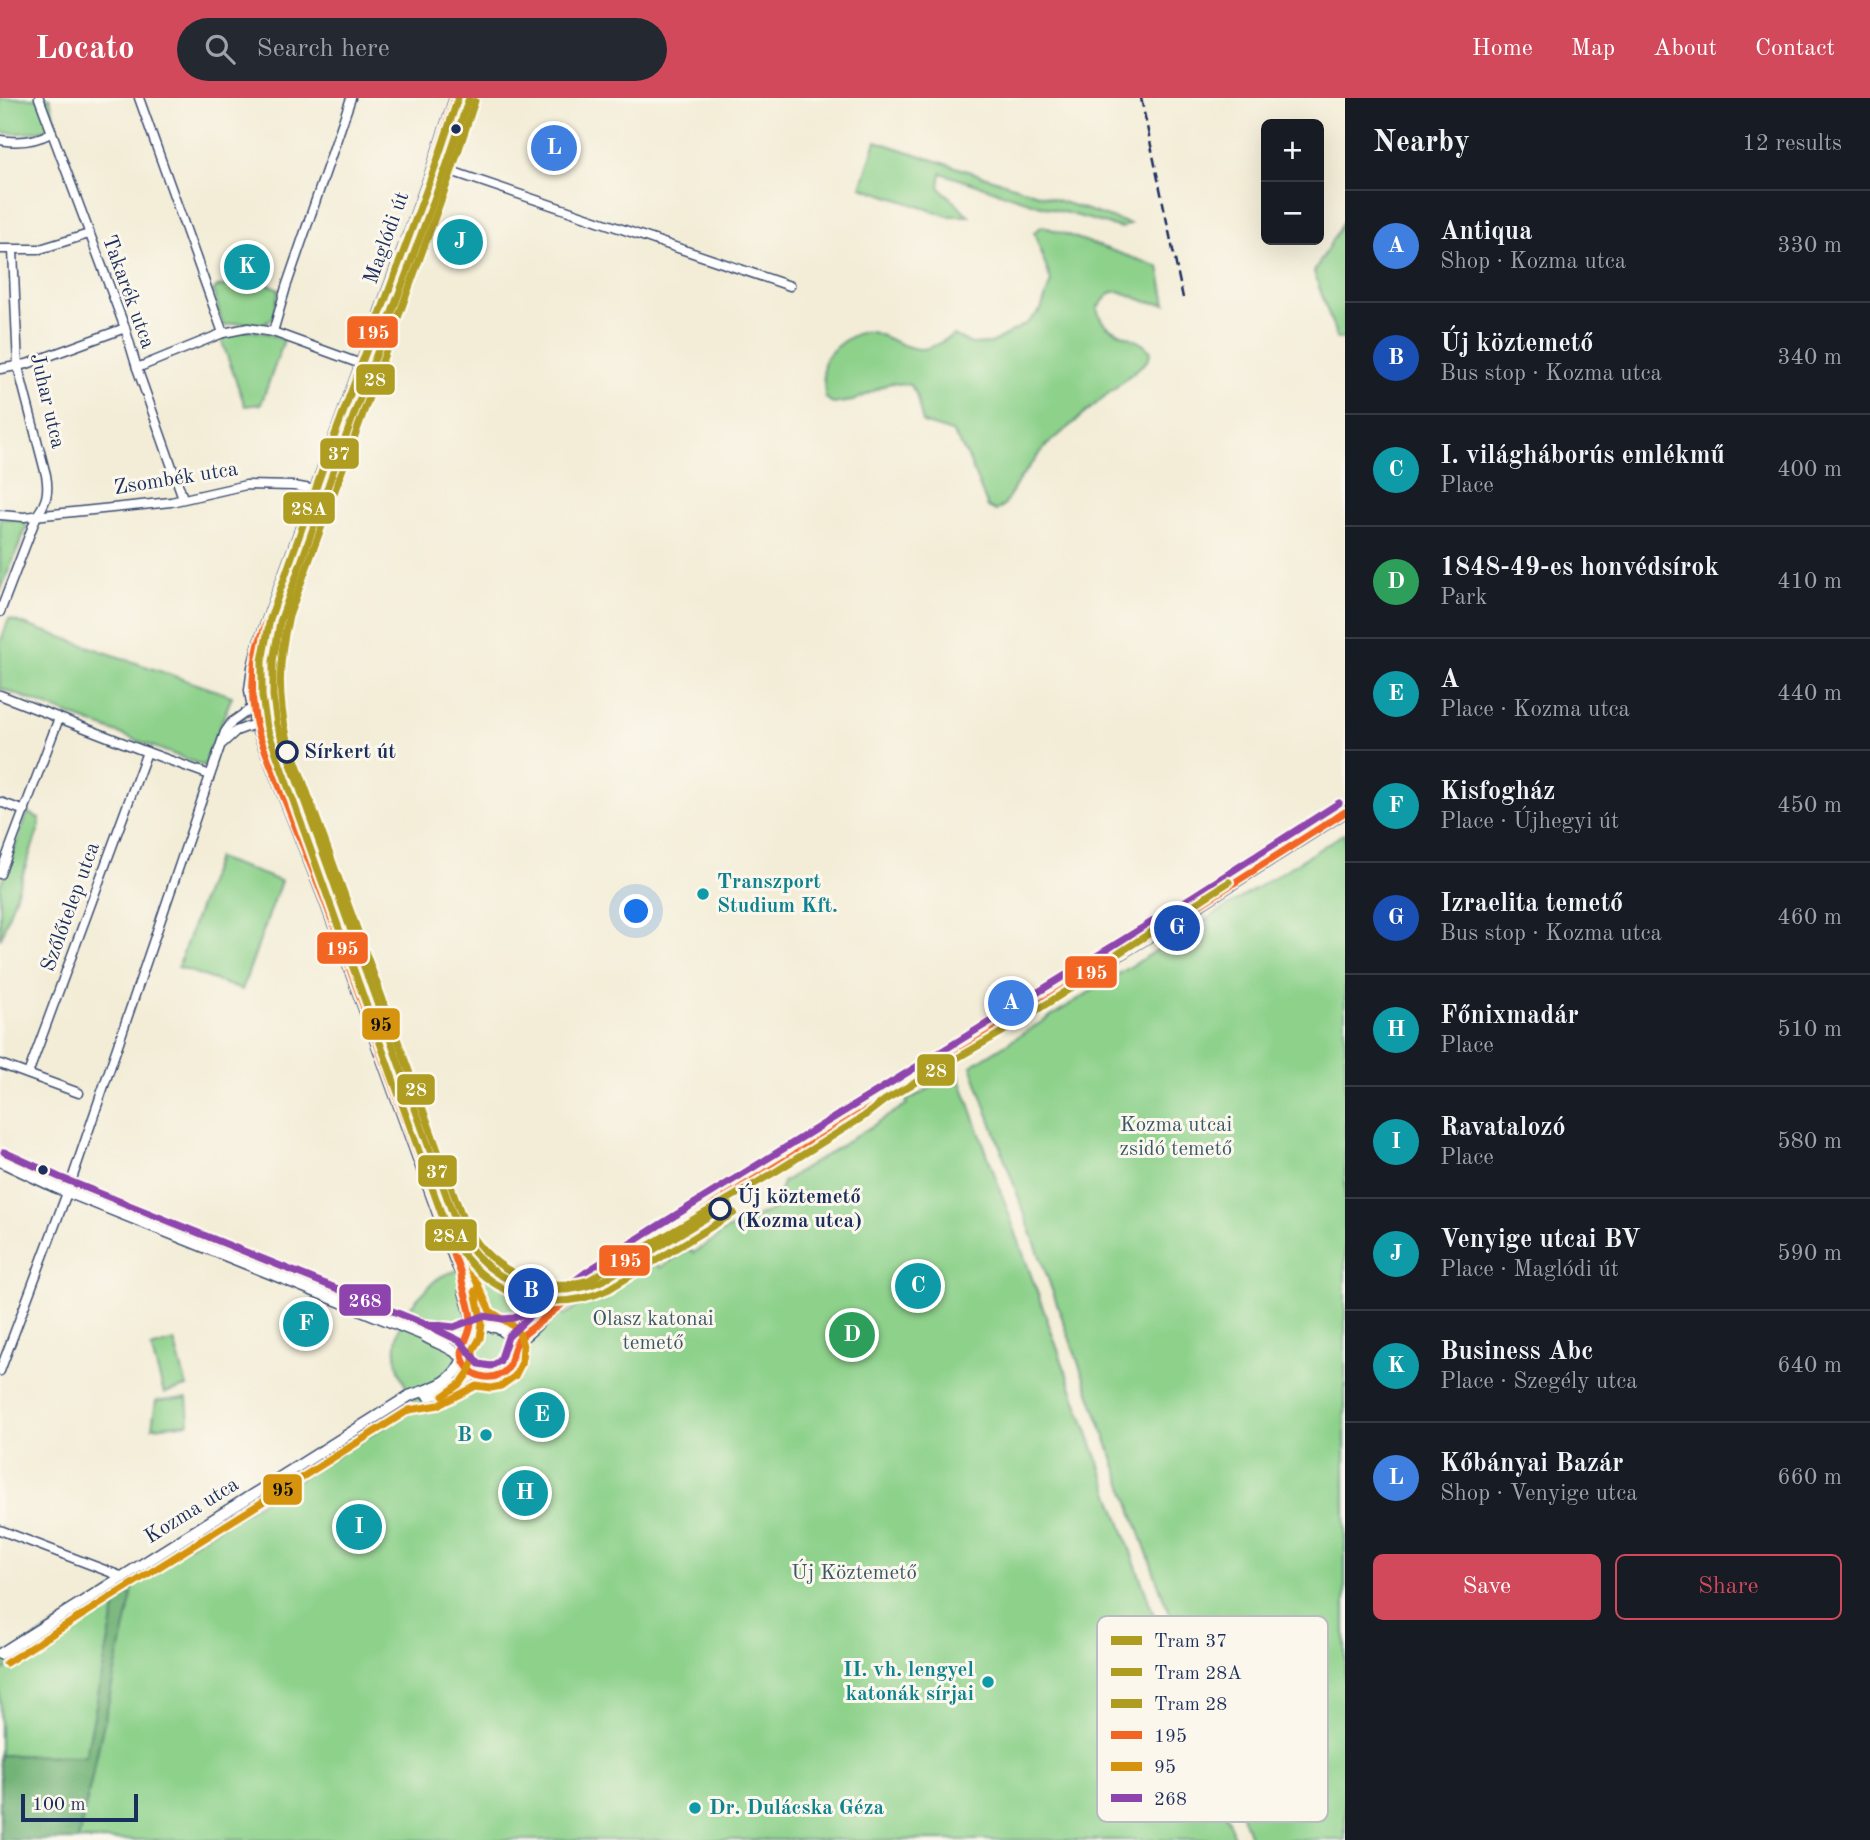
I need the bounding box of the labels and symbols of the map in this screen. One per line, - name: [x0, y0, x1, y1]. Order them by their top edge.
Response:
- unlabelled marker: [449, 122, 463, 136]
- pin: L: [531, 122, 577, 174]
- street label: Maglódi út: [361, 189, 413, 287]
- pin: J: [437, 216, 483, 268]
- street label: Takarék utca: [98, 233, 158, 351]
- pin: K: [224, 241, 270, 293]
- line badge: 195: [346, 315, 399, 349]
- text: 195: [356, 325, 390, 344]
- street label: Juhar utca: [26, 351, 68, 451]
- line badge: 28: [355, 363, 396, 396]
- text: 28: [364, 372, 386, 391]
- line badge: 37: [319, 437, 360, 470]
- text: 37: [328, 446, 350, 465]
- street label: Zsombék utca: [113, 459, 239, 499]
- line badge: 28A: [282, 491, 336, 525]
- text: 28A: [291, 501, 327, 520]
- marker: Sírkert út: [276, 741, 298, 763]
- place label: Sírkert út: [304, 742, 396, 763]
- street label: Szőlőtelep utca: [38, 840, 104, 974]
- place label: Transzport Studium Kft.: [717, 872, 838, 917]
- marker: Transzport Studium Kft.: [695, 886, 711, 902]
- your location: [619, 894, 653, 928]
- pin: G: [1154, 902, 1200, 954]
- line badge: 195: [316, 931, 369, 965]
- text: 195: [325, 941, 359, 960]
- line badge: 195: [1064, 955, 1118, 989]
- text: 195: [1074, 965, 1108, 984]
- pin: A: [988, 977, 1034, 1029]
- line badge: 95: [361, 1007, 401, 1041]
- text: 95: [370, 1017, 392, 1036]
- line badge: 28: [916, 1053, 956, 1087]
- text: 28: [925, 1063, 947, 1082]
- line badge: 28: [396, 1073, 436, 1106]
- text: 28: [405, 1082, 427, 1101]
- park label: Kozma utcai zsidó temető: [1120, 1115, 1232, 1160]
- line badge: 37: [417, 1154, 458, 1188]
- unlabelled marker: [36, 1163, 50, 1177]
- text: 37: [426, 1164, 448, 1183]
- place label: Új köztemető (Kozma utca): [737, 1183, 862, 1232]
- marker: Új köztemető (Kozma utca): [709, 1198, 731, 1220]
- line badge: 28A: [424, 1218, 478, 1252]
- text: 28A: [433, 1228, 469, 1247]
- line badge: 195: [598, 1244, 651, 1277]
- text: 195: [608, 1253, 642, 1272]
- pin: C: [895, 1260, 941, 1312]
- pin: B: [508, 1265, 554, 1317]
- line badge: 268: [338, 1283, 392, 1317]
- text: 268: [348, 1293, 382, 1312]
- pin: F: [283, 1298, 329, 1350]
- park label: Olasz katonai temető: [592, 1309, 714, 1354]
- pin: D: [829, 1309, 875, 1361]
- pin: E: [519, 1389, 565, 1441]
- place label: B: [457, 1425, 472, 1446]
- marker: B: [478, 1427, 494, 1443]
- pin: H: [502, 1467, 548, 1519]
- line badge: 95: [262, 1473, 303, 1506]
- street label: Kozma utca: [141, 1474, 243, 1548]
- text: 95: [272, 1482, 294, 1501]
- pin: I: [336, 1501, 382, 1553]
- park label: Új Köztemető: [791, 1558, 917, 1584]
- legend: [1097, 1616, 1328, 1822]
- text: Tram 37: [1154, 1633, 1227, 1652]
- place label: II. vh. lengyel katonák sírjai: [843, 1660, 974, 1705]
- text: Tram 28A: [1154, 1665, 1242, 1684]
- marker: II. vh. lengyel katonák sírjai: [980, 1674, 996, 1690]
- text: Tram 28: [1154, 1696, 1227, 1715]
- text: 195: [1154, 1728, 1187, 1747]
- text: 95: [1154, 1759, 1176, 1778]
- scale bar: [21, 1791, 138, 1823]
- text: 268: [1154, 1791, 1187, 1810]
- place label: Dr. Dulácska Géza: [709, 1798, 884, 1819]
- marker: Dr. Dulácska Géza: [687, 1800, 703, 1816]

